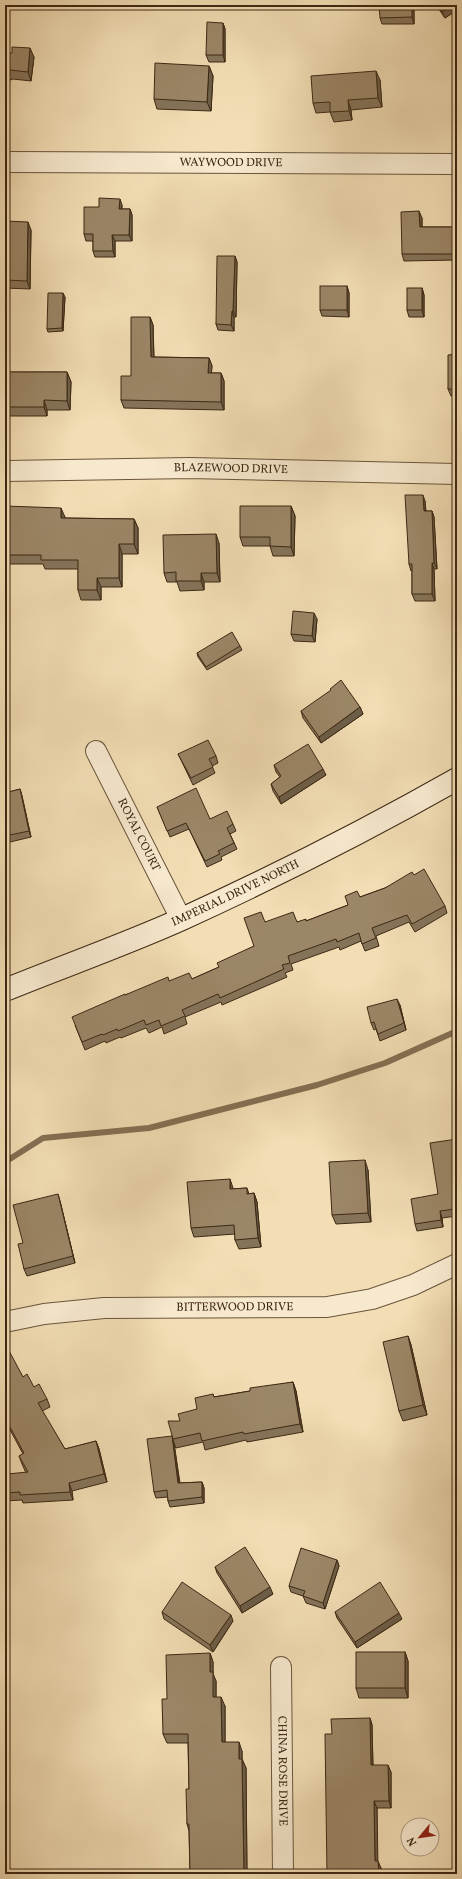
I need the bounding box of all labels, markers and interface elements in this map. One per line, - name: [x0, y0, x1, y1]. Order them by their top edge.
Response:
- street label: WAYWOOD DRIVE: [179, 155, 283, 171]
- street label: BLAZEWOOD DRIVE: [174, 460, 288, 478]
- street label: ROYAL COURT: [113, 796, 164, 874]
- street label: IMPERIAL DRIVE NORTH: [169, 856, 302, 931]
- street label: BITTERWOOD DRIVE: [176, 1299, 293, 1316]
- street label: CHINA ROSE DRIVE: [273, 1716, 291, 1826]
- north arrow: [400, 1817, 440, 1857]
- text: N: [404, 1834, 421, 1848]

